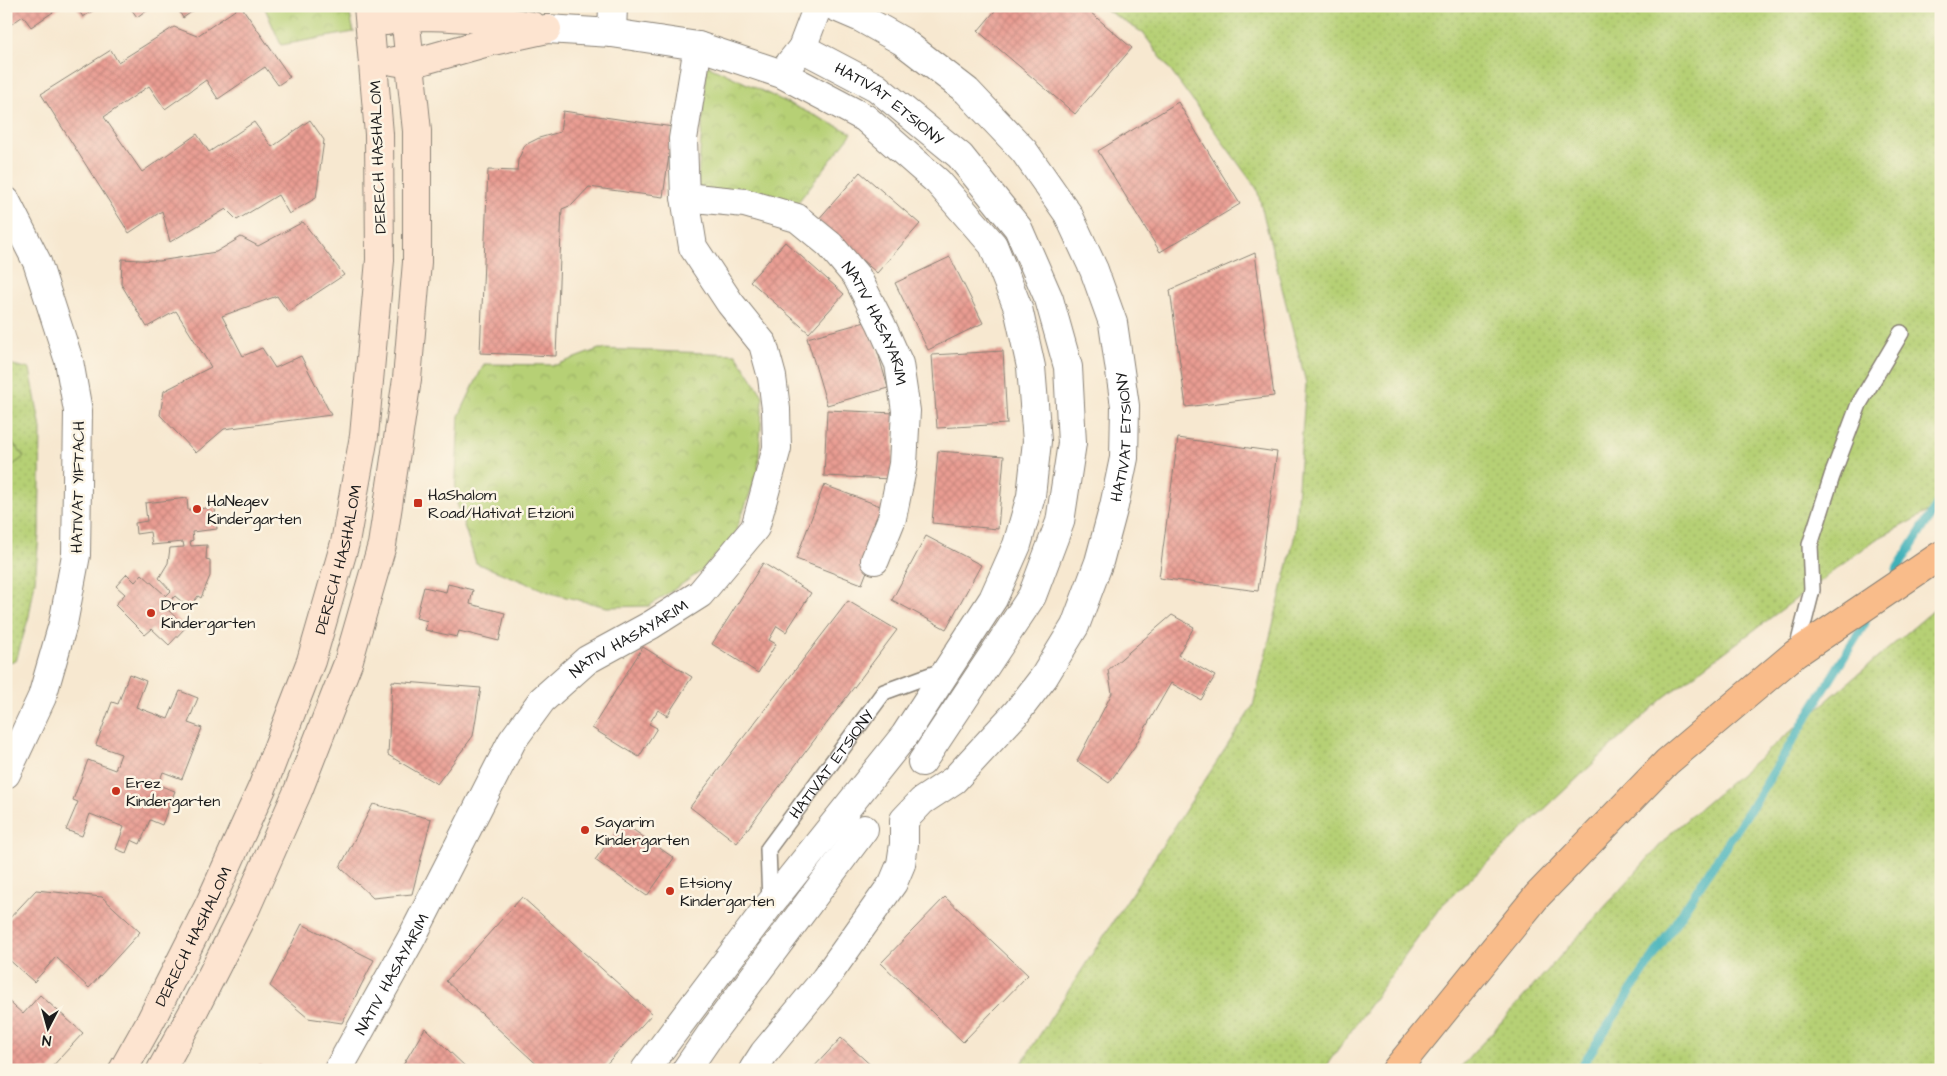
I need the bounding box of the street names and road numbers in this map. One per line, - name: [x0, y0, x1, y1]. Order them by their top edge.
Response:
- street label: HATIVAT ETSIONY: [831, 57, 949, 151]
- street label: DERECH HASHALOM: [364, 80, 392, 234]
- street label: NATIV HASAYARIM: [836, 257, 912, 387]
- street label: HATIVAT ETSIONY: [1105, 370, 1137, 504]
- street label: HATIVAT YIFTACH: [66, 420, 90, 553]
- street label: DERECH HASHALOM: [309, 483, 367, 637]
- street label: NATIV HASAYARIM: [565, 594, 693, 683]
- street label: HATIVAT ETSIONY: [784, 705, 880, 823]
- street label: DERECH HASHALOM: [150, 863, 237, 1010]
- street label: NATIV HASAYARIM: [350, 910, 434, 1039]

